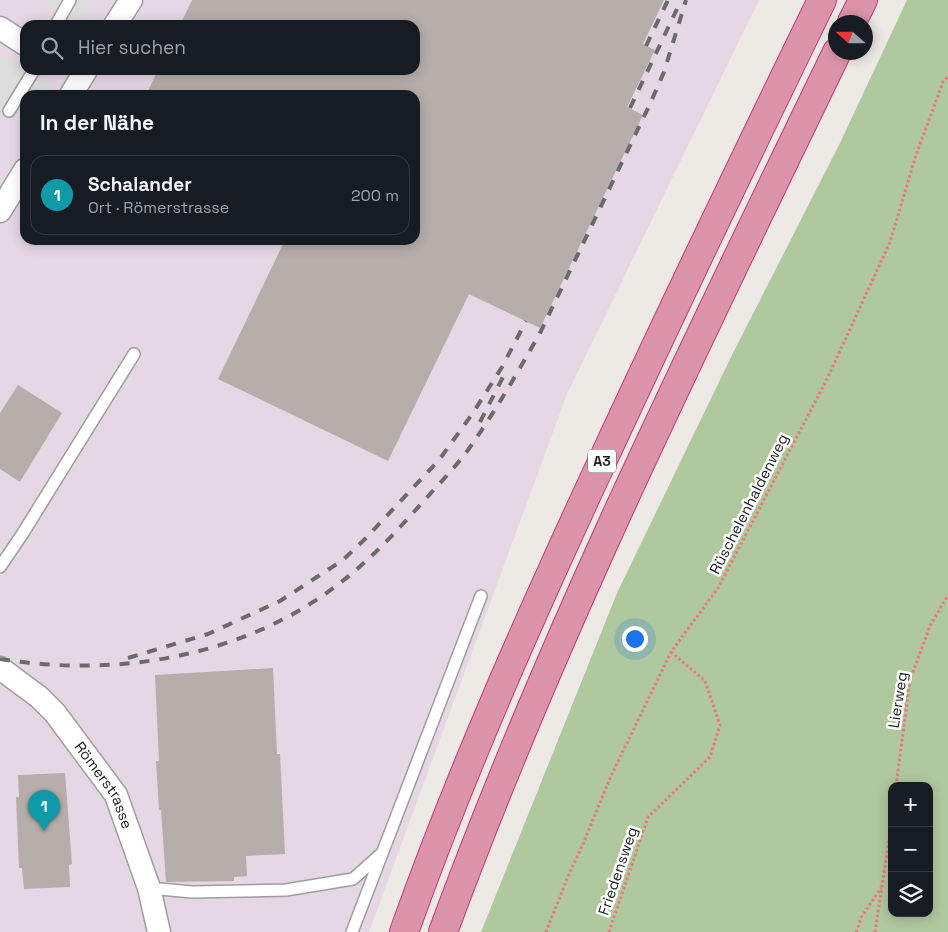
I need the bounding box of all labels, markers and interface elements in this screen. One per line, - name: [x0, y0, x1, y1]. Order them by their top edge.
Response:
- north arrow: [828, 15, 873, 60]
- search box: [20, 20, 420, 75]
- icon: search: [38, 34, 66, 62]
- text: Hier suchen: [78, 35, 186, 60]
- text: In der Nähe: [40, 109, 154, 136]
- text: Schalander: [88, 172, 192, 197]
- text: 1: [53, 185, 61, 206]
- text: 200 m: [351, 185, 399, 206]
- text: Ort · Römerstrasse: [88, 197, 229, 218]
- street label: Rüschelenhaldenweg: [705, 430, 792, 577]
- road number: A3: [588, 450, 616, 472]
- your location: [622, 626, 648, 652]
- street label: Lierweg: [884, 670, 911, 729]
- street label: Römerstrasse: [71, 738, 137, 831]
- map controls: [888, 782, 933, 917]
- button: +: [888, 782, 933, 827]
- pin: 1: [28, 790, 60, 831]
- street label: Friedensweg: [594, 824, 642, 918]
- button: −: [888, 827, 933, 872]
- button: layers: [888, 872, 933, 917]

